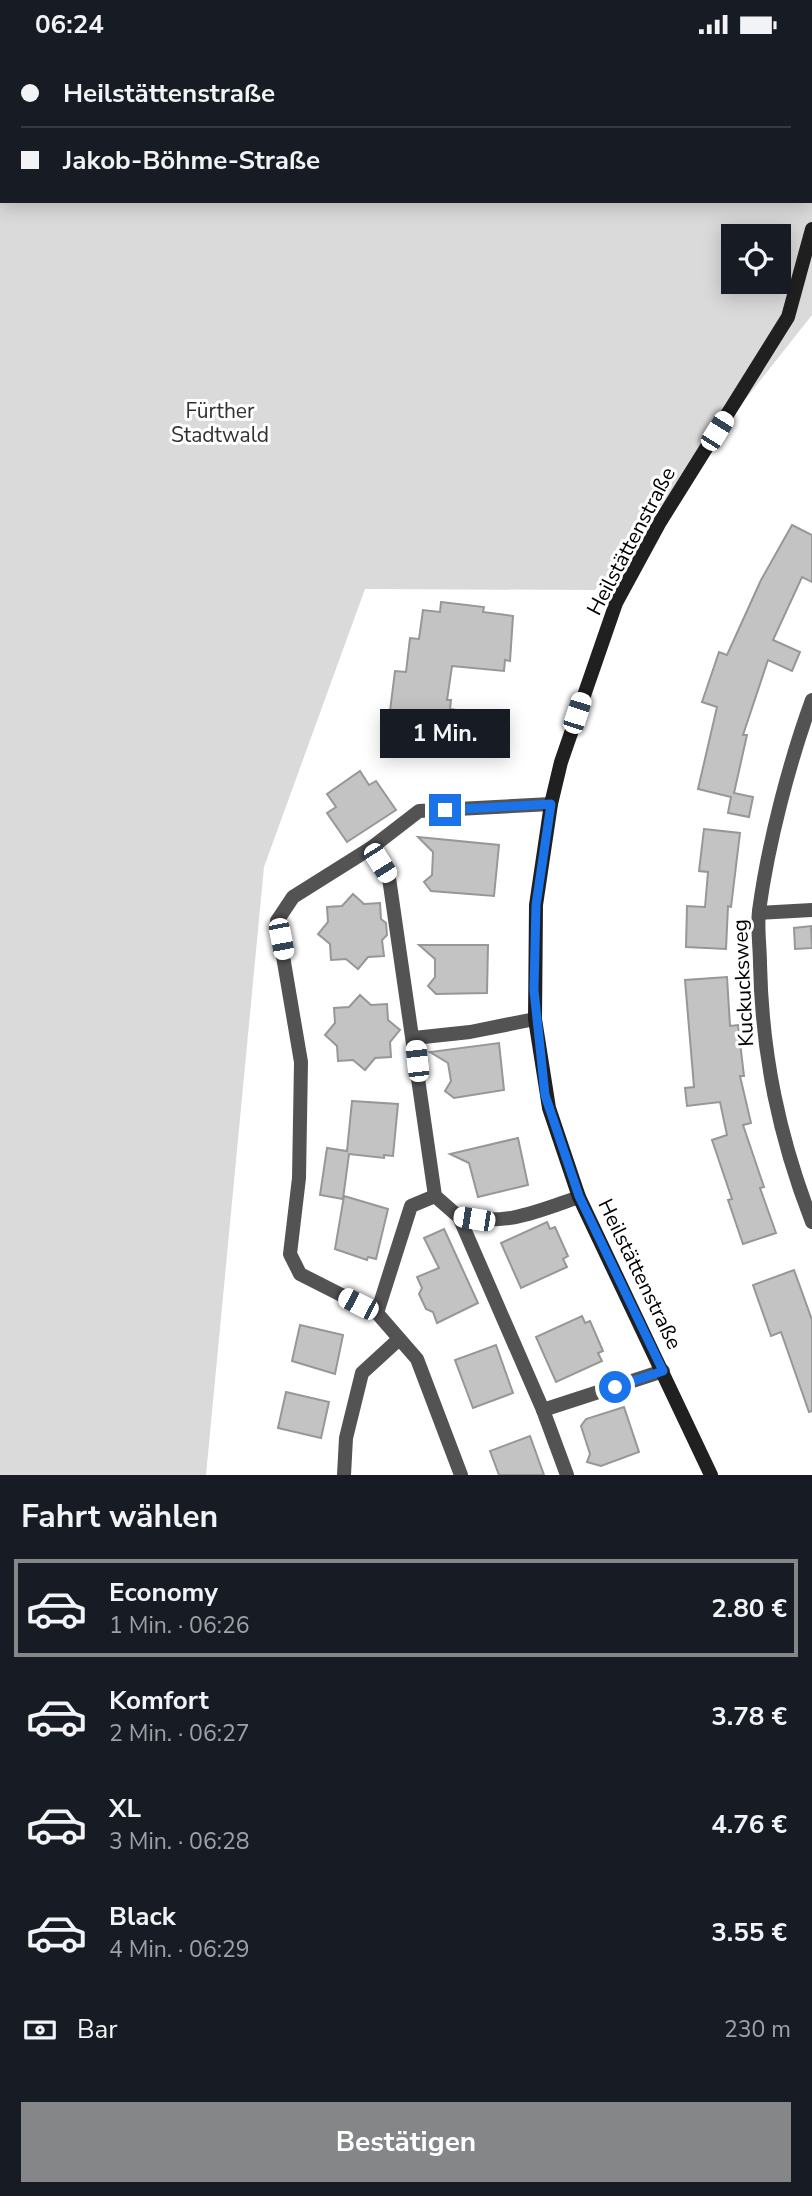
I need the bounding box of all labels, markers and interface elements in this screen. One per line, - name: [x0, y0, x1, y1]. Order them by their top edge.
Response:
- text: 06:24: [35, 7, 104, 42]
- text: Heilstättenstraße: [63, 76, 275, 111]
- text: Jakob-Böhme-Straße: [63, 143, 320, 178]
- map controls: [721, 224, 791, 294]
- button: locate: [721, 224, 791, 294]
- park label: Fürther Stadtwald: [171, 397, 269, 449]
- car: [697, 408, 738, 454]
- street label: Heilstättenstraße: [580, 462, 682, 620]
- car: [561, 690, 594, 736]
- callout: 1 Min.: [380, 709, 510, 757]
- text: 1 Min.: [413, 718, 478, 749]
- route end: [429, 794, 461, 826]
- car: [360, 840, 401, 886]
- car: [267, 916, 296, 962]
- street label: Kuckucksweg: [726, 919, 760, 1047]
- car: [405, 1039, 430, 1083]
- street label: Heilstättenstraße: [591, 1194, 689, 1354]
- car: [452, 1205, 497, 1233]
- car: [335, 1285, 382, 1323]
- route start: [599, 1371, 631, 1403]
- text: Fahrt wählen: [21, 1495, 218, 1538]
- text: Economy: [109, 1575, 218, 1610]
- icon: car: [25, 1577, 88, 1640]
- text: 2.80 €: [711, 1591, 787, 1626]
- text: 1 Min. · 06:26: [109, 1610, 250, 1641]
- text: Komfort: [109, 1683, 209, 1718]
- icon: car: [25, 1685, 88, 1748]
- text: 3.78 €: [711, 1699, 787, 1734]
- text: 2 Min. · 06:27: [109, 1718, 250, 1749]
- text: XL: [109, 1791, 141, 1826]
- icon: car: [25, 1793, 88, 1856]
- text: 4.76 €: [711, 1807, 787, 1842]
- text: 3 Min. · 06:28: [109, 1826, 250, 1857]
- text: Black: [109, 1899, 176, 1934]
- icon: car: [25, 1901, 88, 1964]
- text: 3.55 €: [711, 1915, 787, 1950]
- text: 4 Min. · 06:29: [109, 1934, 250, 1965]
- icon: cash: [21, 2011, 59, 2049]
- text: Bar: [77, 2012, 118, 2047]
- text: 230 m: [724, 2014, 791, 2045]
- button: Bestätigen: [21, 2102, 791, 2182]

